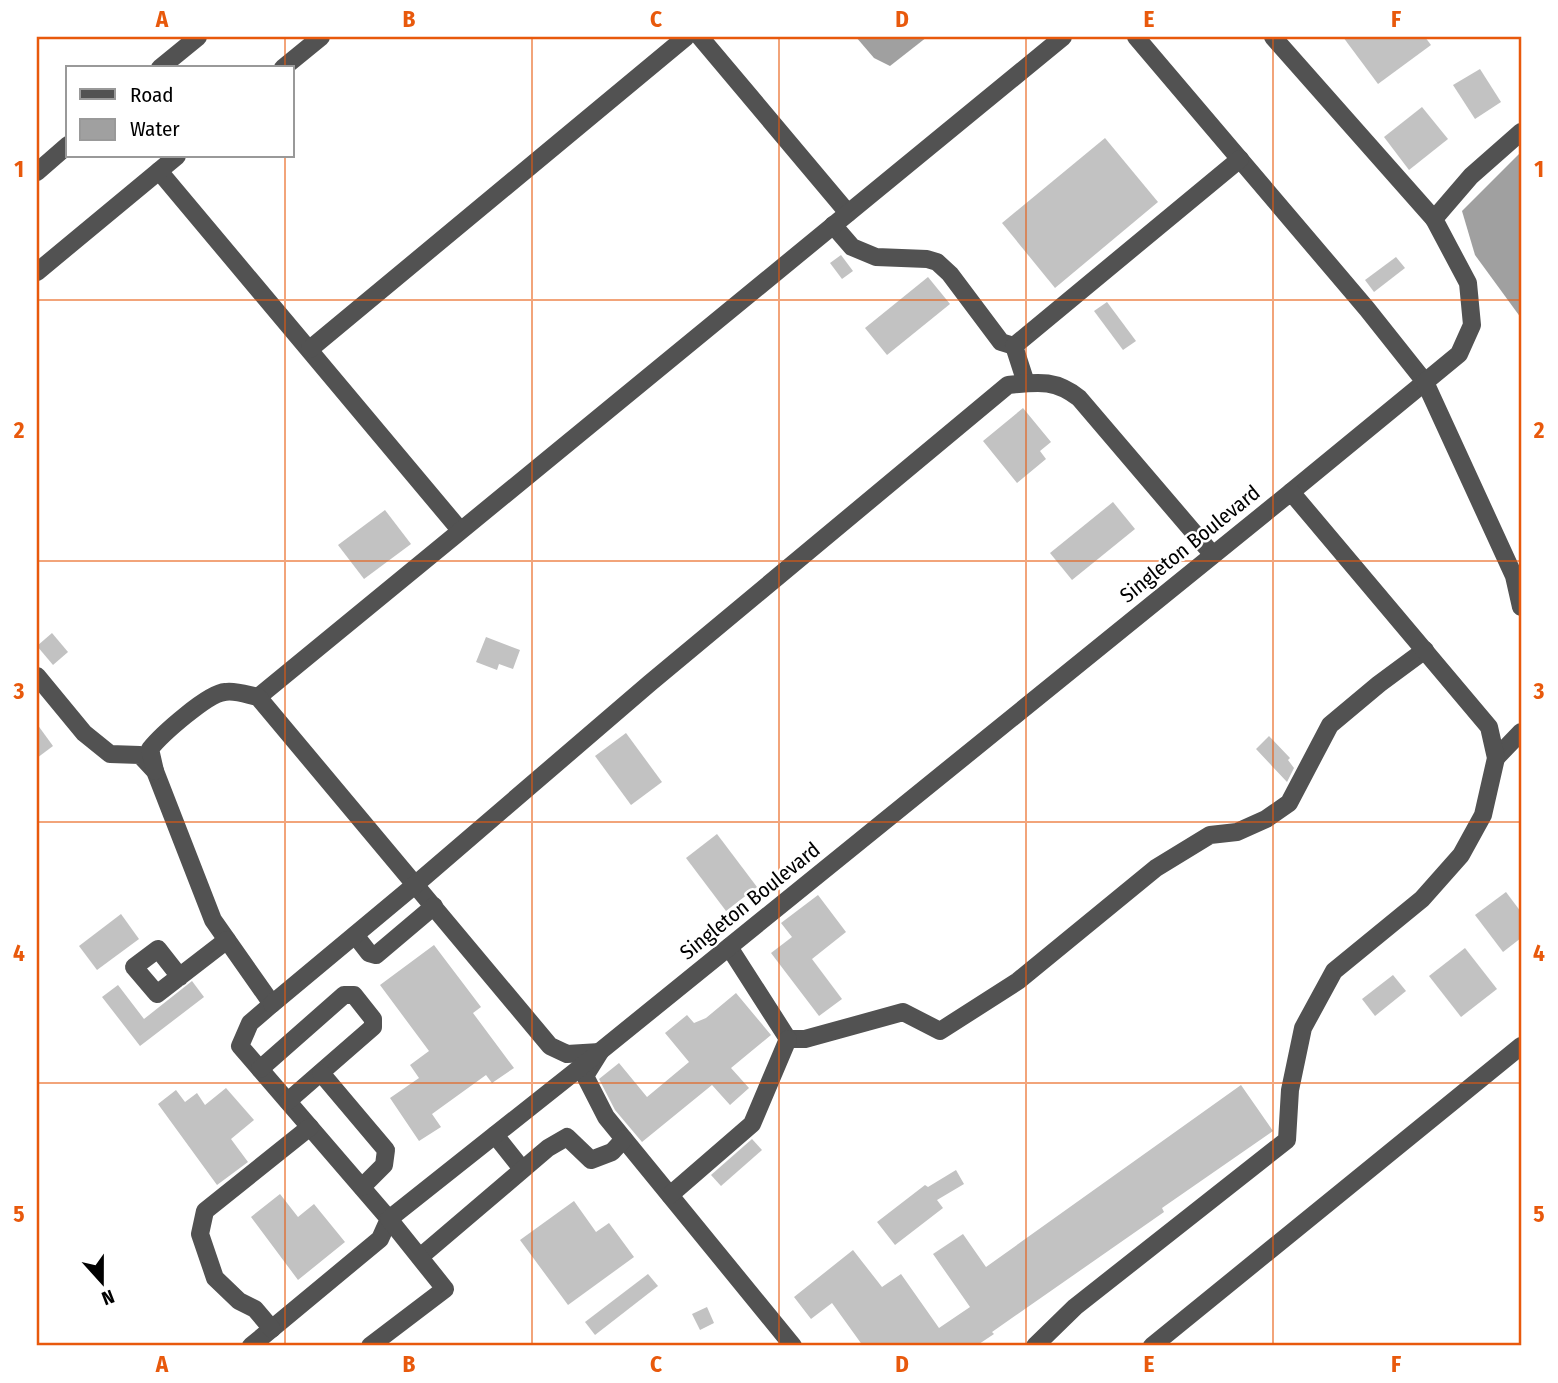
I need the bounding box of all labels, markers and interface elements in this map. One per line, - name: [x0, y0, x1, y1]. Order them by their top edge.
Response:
- text: A: [155, 5, 169, 33]
- text: B: [403, 5, 416, 33]
- text: C: [650, 5, 662, 33]
- text: D: [895, 5, 909, 33]
- text: E: [1144, 5, 1155, 33]
- text: F: [1391, 5, 1401, 33]
- legend: [66, 66, 294, 158]
- text: Road: [130, 82, 174, 108]
- text: Water: [130, 116, 180, 142]
- text: 1: [14, 155, 24, 183]
- text: 1: [1534, 155, 1544, 183]
- text: 2: [13, 416, 25, 444]
- text: 2: [1533, 416, 1545, 444]
- street label: Singleton Boulevard: [1115, 480, 1265, 608]
- text: 3: [13, 677, 25, 705]
- text: 3: [1533, 677, 1545, 705]
- street label: Singleton Boulevard: [675, 837, 825, 965]
- text: 4: [13, 939, 25, 967]
- text: 4: [1533, 939, 1545, 967]
- text: 5: [13, 1200, 25, 1228]
- text: 5: [1533, 1200, 1545, 1228]
- north arrow: [66, 1246, 136, 1316]
- text: N: [98, 1285, 117, 1310]
- text: A: [155, 1350, 169, 1378]
- text: B: [403, 1350, 416, 1378]
- text: C: [650, 1350, 662, 1378]
- text: D: [895, 1350, 909, 1378]
- text: E: [1144, 1350, 1155, 1378]
- text: F: [1391, 1350, 1401, 1378]

